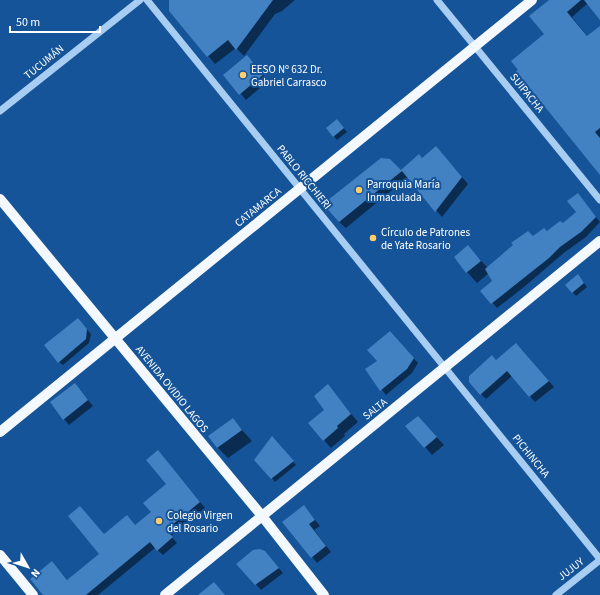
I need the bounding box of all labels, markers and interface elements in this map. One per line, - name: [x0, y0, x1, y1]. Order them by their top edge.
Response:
- scale bar: [10, 8, 100, 34]
- text: 50 m: [16, 14, 40, 31]
- street label: TUCUMÁN: [21, 41, 67, 83]
- place label: EESO Nº 632 Dr. Gabriel Carrasco: [251, 62, 327, 90]
- marker: EESO Nº 632 Dr. Gabriel Carrasco: [238, 70, 248, 80]
- street label: SUIPACHA: [506, 70, 548, 116]
- street label: PABLO RICCHIERI: [273, 142, 335, 212]
- place label: Parroquia María Inmaculada: [367, 177, 440, 205]
- street label: CATAMARCA: [232, 184, 284, 230]
- marker: Parroquia María Inmaculada: [354, 185, 364, 195]
- place label: Círculo de Patrones de Yate Rosario: [381, 225, 470, 253]
- marker: Círculo de Patrones de Yate Rosario: [368, 233, 378, 243]
- street label: AVENIDA OVIDIO LAGOS: [132, 342, 212, 436]
- street label: SALTA: [360, 395, 390, 423]
- street label: PICHINCHA: [509, 431, 553, 481]
- place label: Colegio Virgen del Rosario: [167, 508, 233, 536]
- marker: Colegio Virgen del Rosario: [154, 516, 164, 526]
- north arrow: [8, 547, 48, 587]
- street label: JUJUY: [555, 554, 588, 584]
- text: N: [27, 565, 44, 581]

